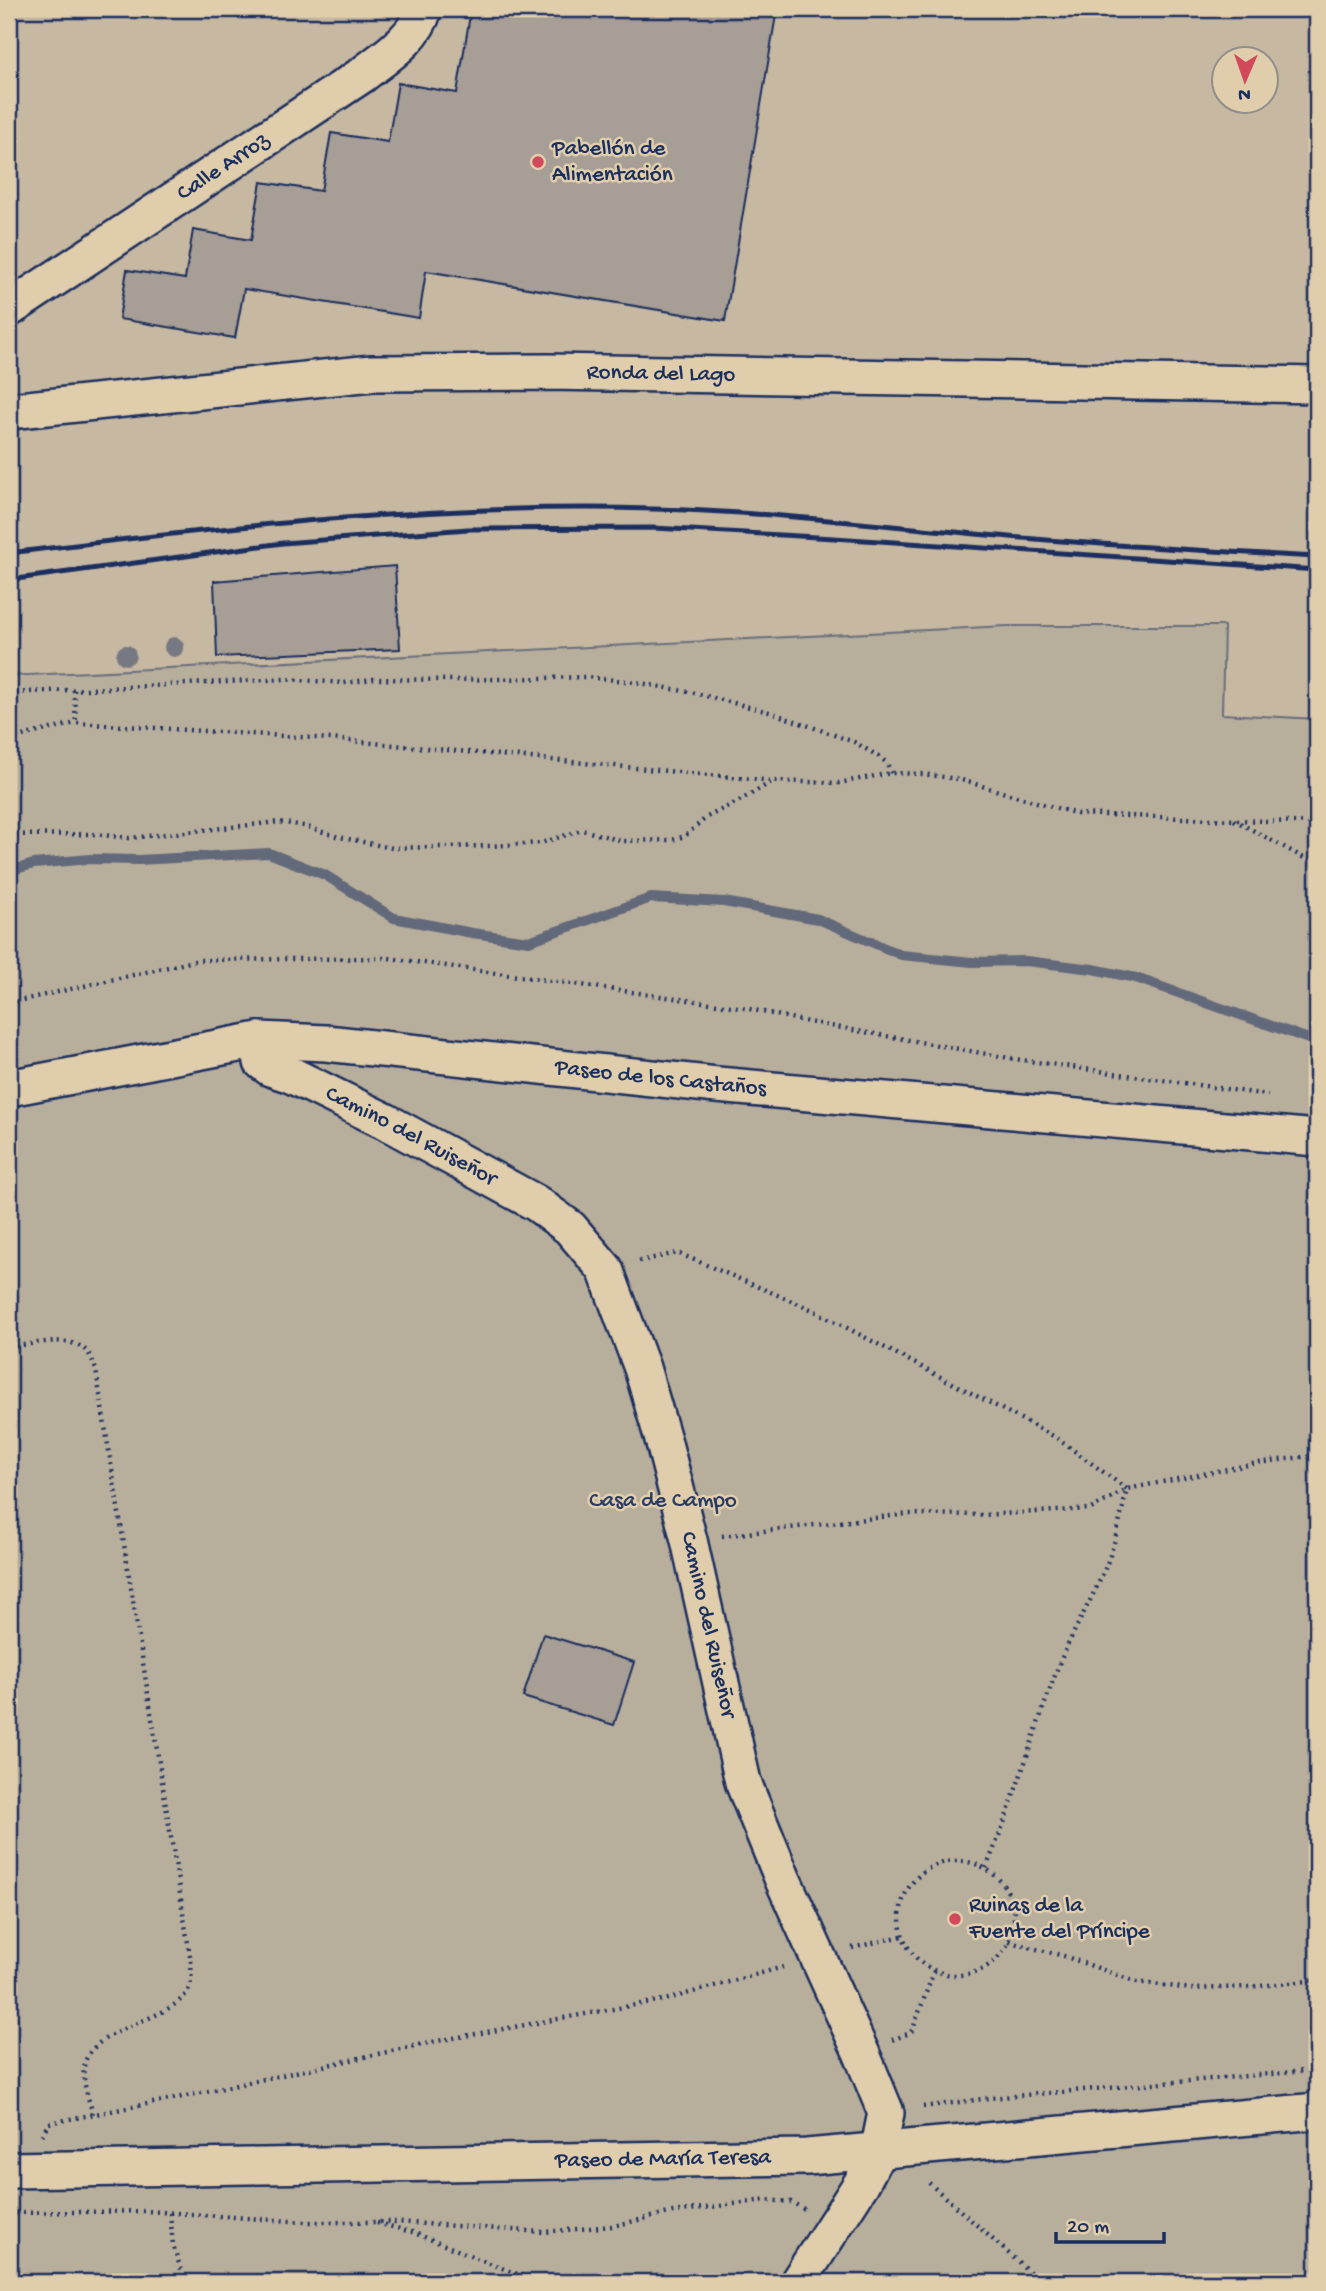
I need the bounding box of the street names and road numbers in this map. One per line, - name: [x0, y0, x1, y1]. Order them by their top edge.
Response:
- street label: Calle Arroz: [172, 126, 275, 207]
- street label: Ronda del Lago: [586, 359, 736, 389]
- street label: Paseo de los Castaños: [552, 1054, 768, 1103]
- street label: Camino del Ruiseñor: [321, 1080, 503, 1193]
- street label: Camino del Ruiseñor: [674, 1529, 742, 1722]
- street label: Paseo de María Teresa: [554, 2144, 772, 2175]

